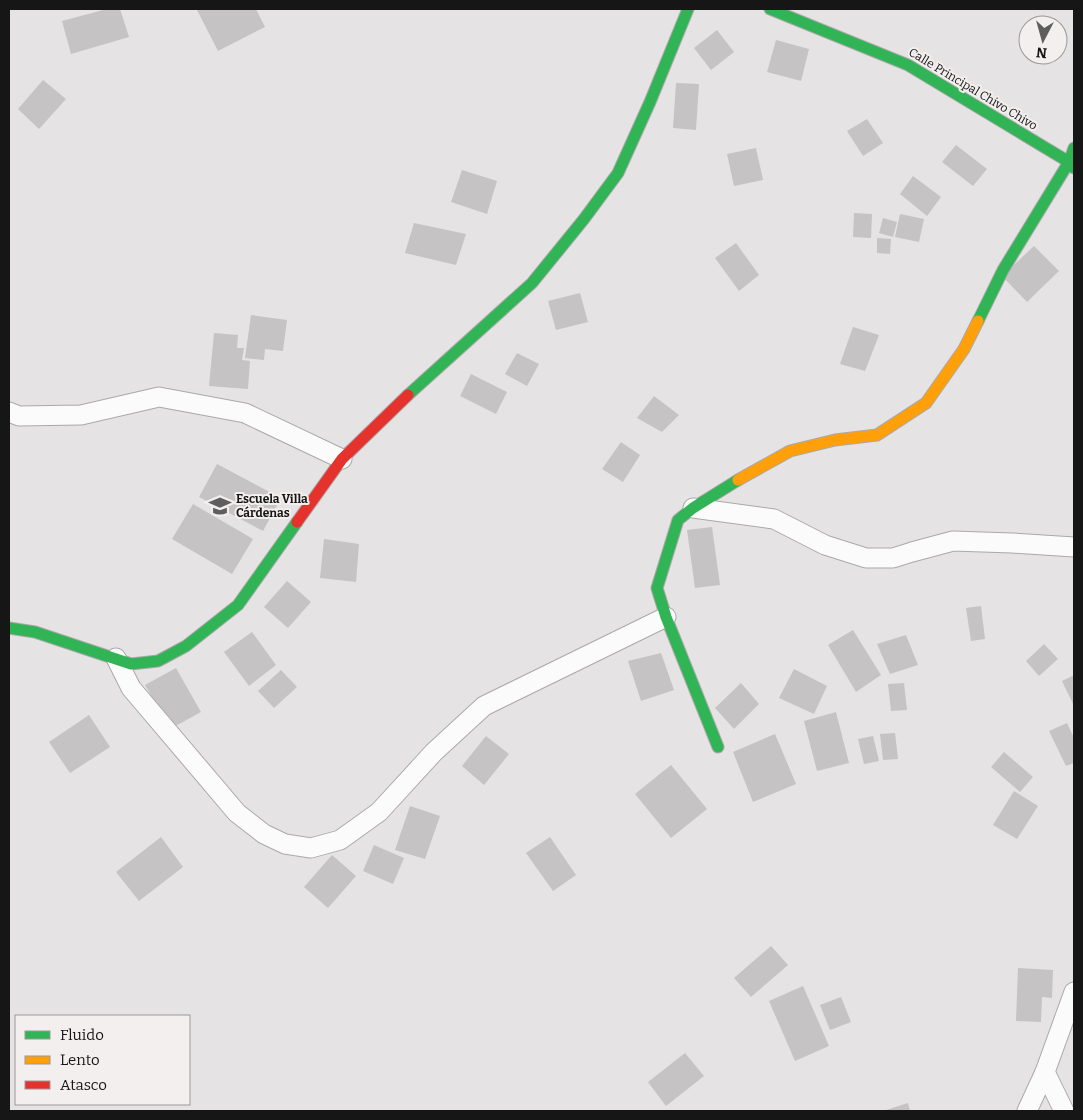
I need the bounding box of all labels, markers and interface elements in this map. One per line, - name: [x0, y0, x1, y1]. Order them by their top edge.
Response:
- north arrow: [1018, 15, 1068, 65]
- text: N: [1035, 43, 1048, 61]
- street label: Calle Principal Chivo Chivo: [906, 45, 1040, 133]
- place label: Escuela Villa Cárdenas: [236, 492, 308, 520]
- school or university icon: Escuela Villa Cárdenas: [207, 493, 233, 519]
- legend: [15, 1015, 190, 1105]
- text: Fluido: [60, 1026, 104, 1044]
- text: Lento: [60, 1051, 100, 1069]
- text: Atasco: [60, 1076, 107, 1094]

